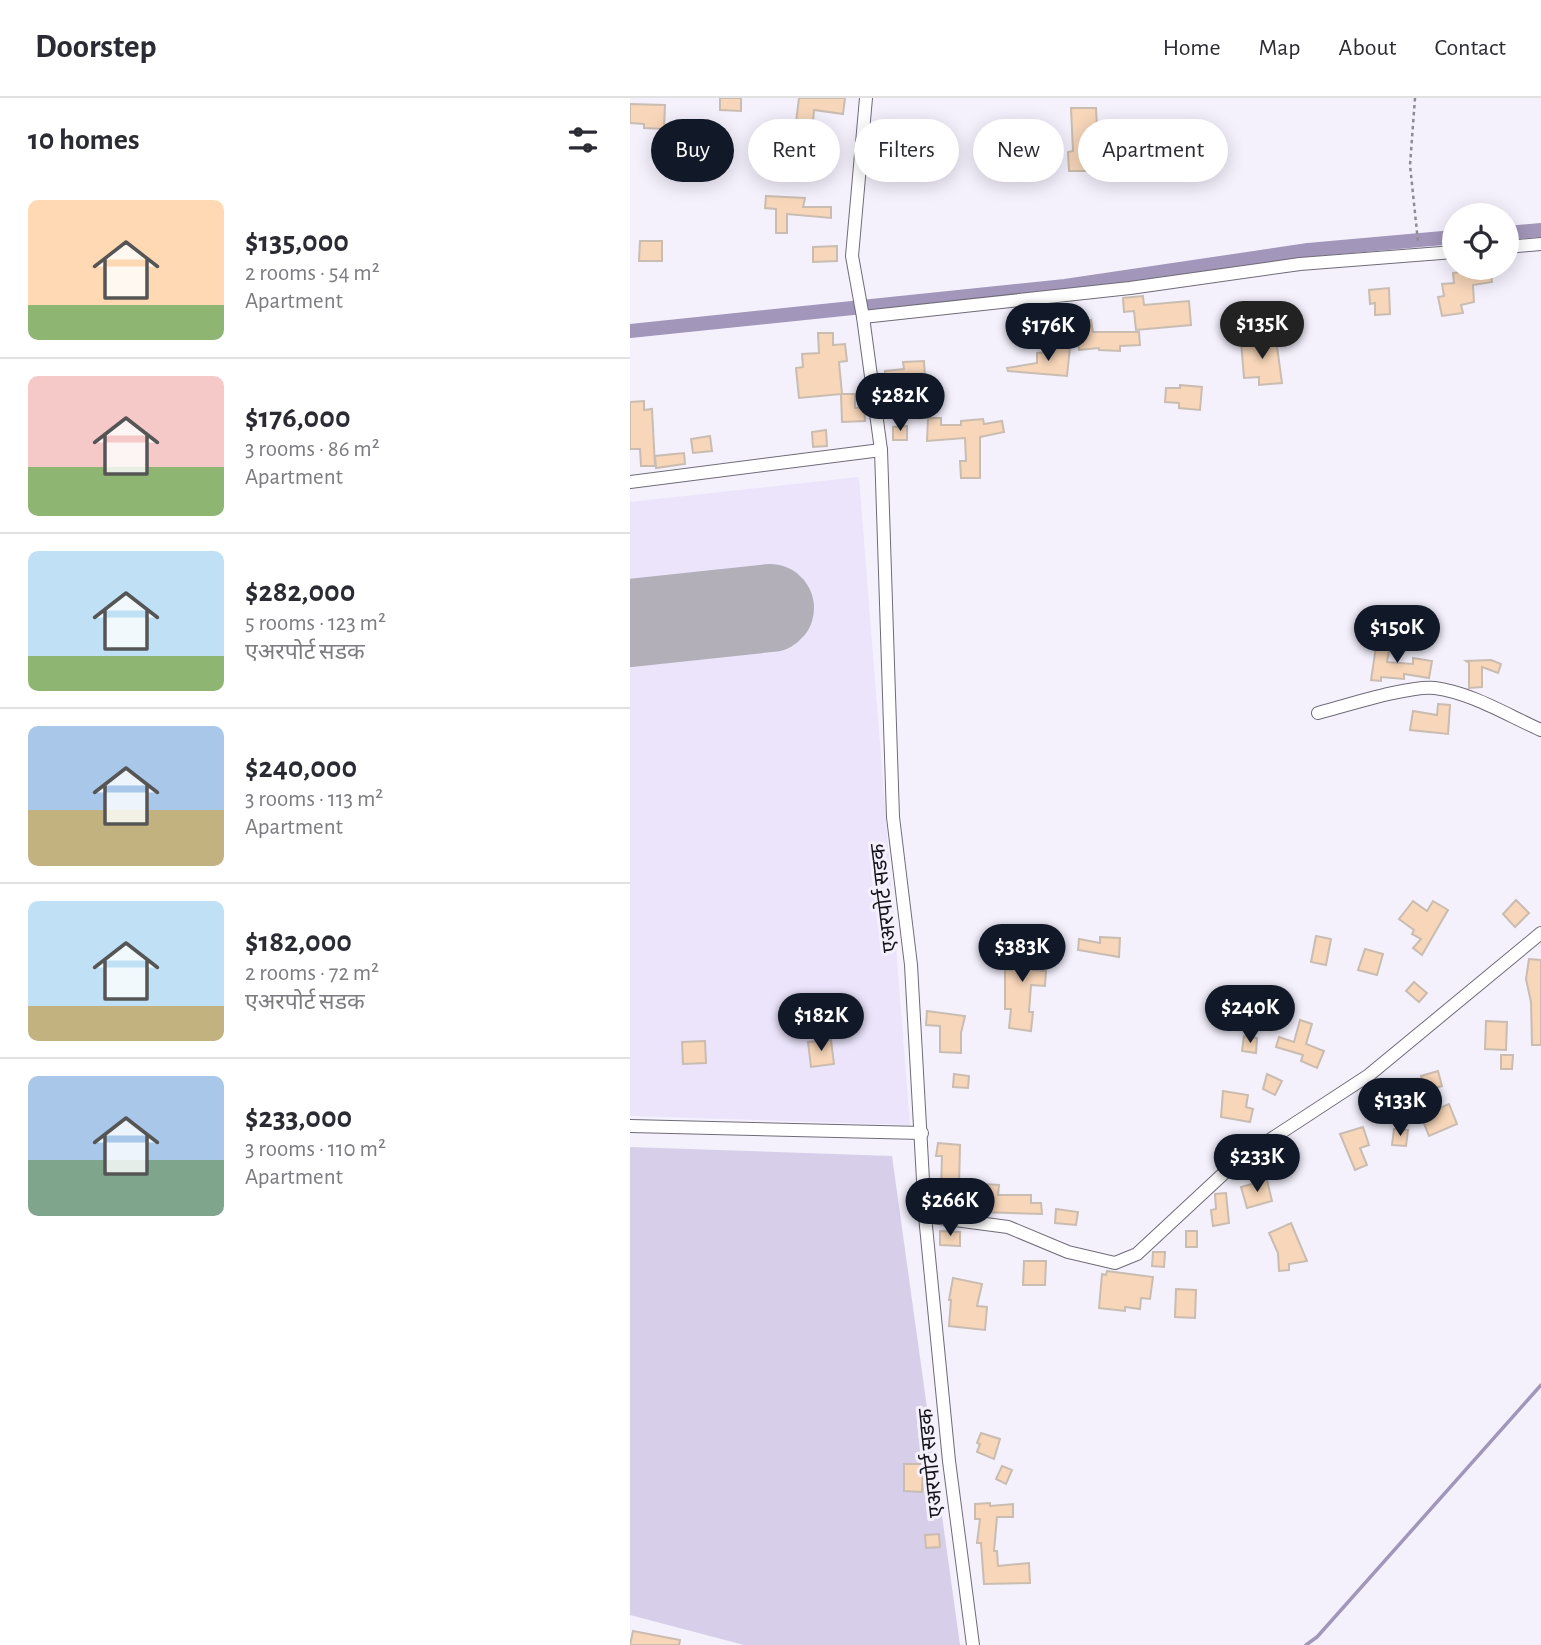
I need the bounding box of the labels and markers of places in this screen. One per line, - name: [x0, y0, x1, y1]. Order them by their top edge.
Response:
- pin: $135K: [1213, 302, 1311, 361]
- pin: $176K: [999, 303, 1097, 363]
- pin: $282K: [851, 374, 949, 433]
- pin: $150K: [1348, 606, 1446, 665]
- pin: $383K: [973, 924, 1071, 984]
- pin: $240K: [1201, 986, 1299, 1045]
- pin: $182K: [772, 993, 870, 1053]
- pin: $133K: [1351, 1079, 1449, 1138]
- pin: $233K: [1208, 1134, 1306, 1194]
- pin: $266K: [901, 1178, 999, 1238]

